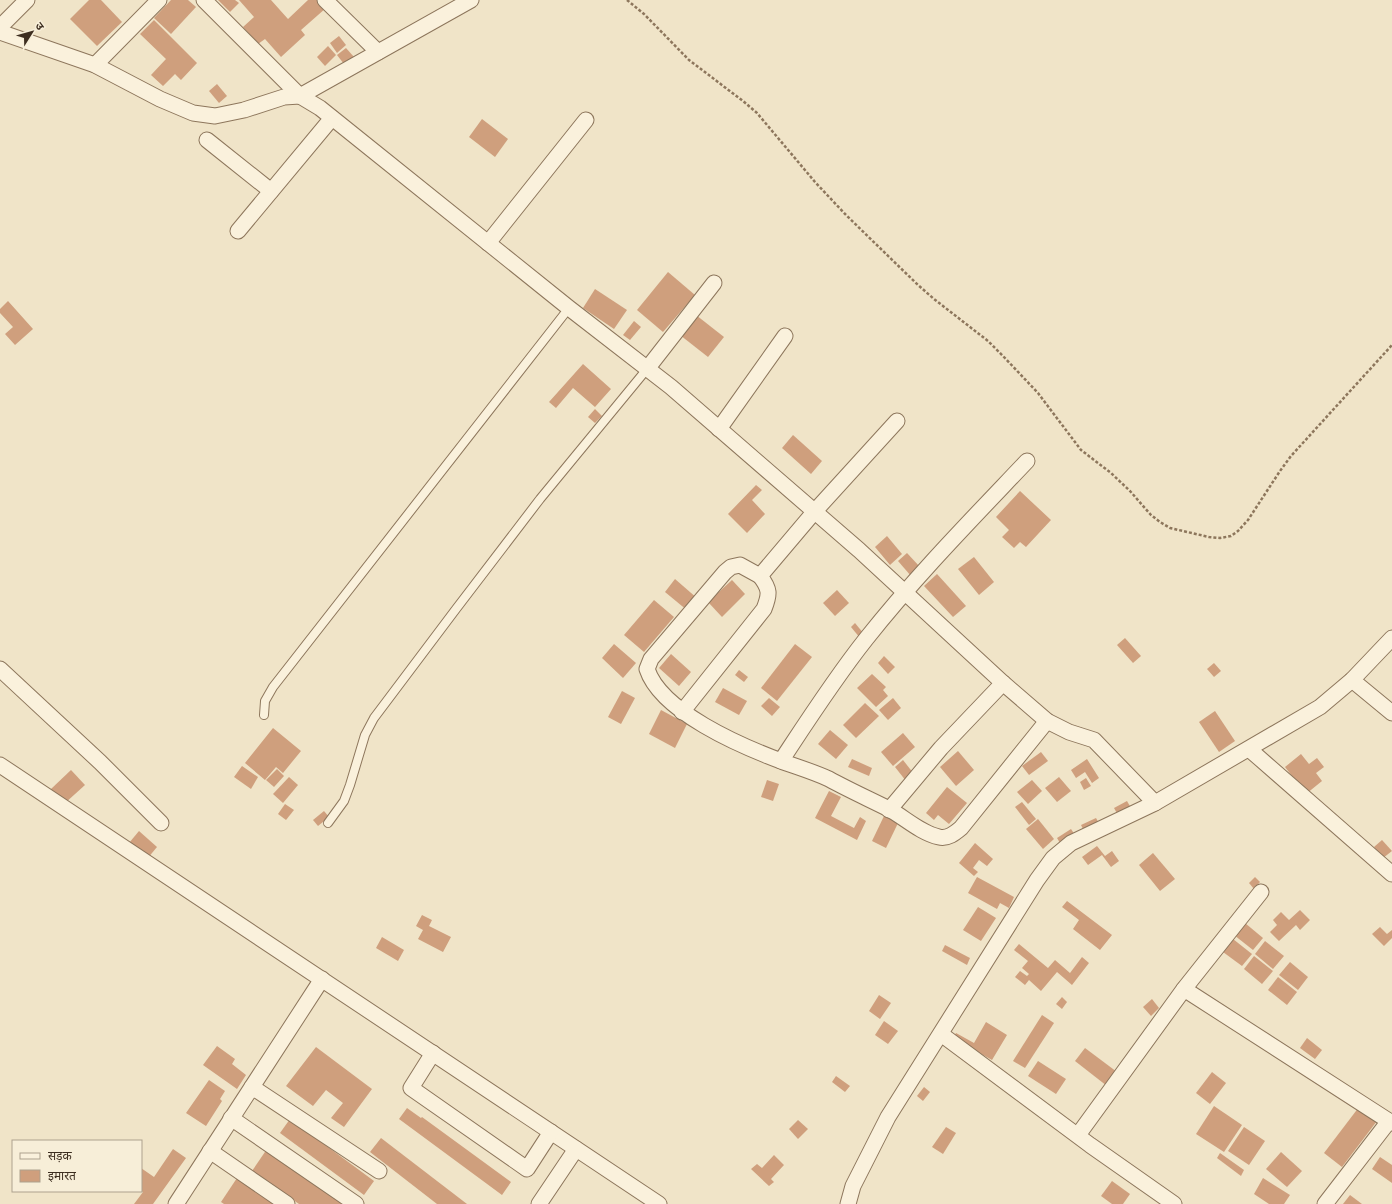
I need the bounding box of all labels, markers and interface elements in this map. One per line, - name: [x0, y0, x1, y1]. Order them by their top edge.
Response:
- north arrow: [12, 12, 52, 52]
- text: उ: [31, 19, 49, 34]
- legend: [12, 1140, 142, 1192]
- text: सड़क: [48, 1147, 73, 1166]
- text: इमारत: [48, 1167, 77, 1186]

